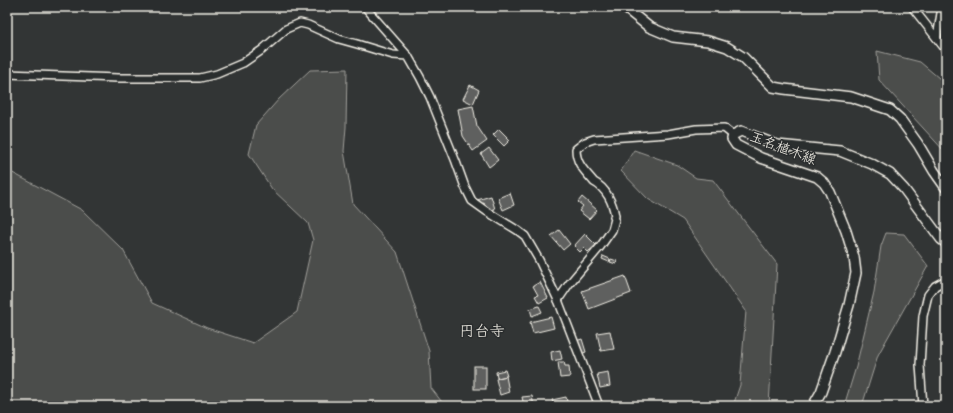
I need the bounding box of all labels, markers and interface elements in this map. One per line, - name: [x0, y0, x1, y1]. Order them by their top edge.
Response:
- street label: 玉名植木線: [747, 128, 819, 168]
- district label: 円台寺: [459, 322, 505, 341]

